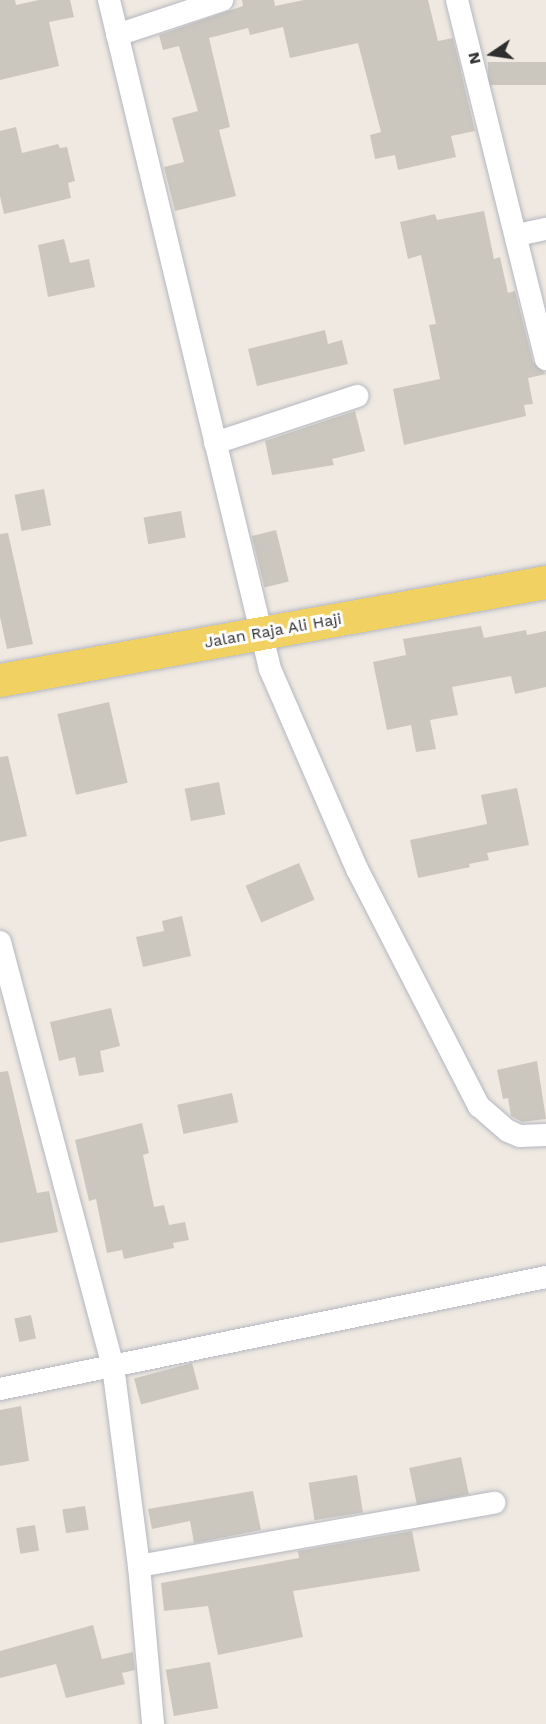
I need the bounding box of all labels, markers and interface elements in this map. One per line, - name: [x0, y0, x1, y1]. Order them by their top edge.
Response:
- north arrow: [462, 24, 522, 84]
- text: N: [463, 50, 485, 66]
- street label: Jalan Raja Ali Haji: [202, 609, 344, 653]

